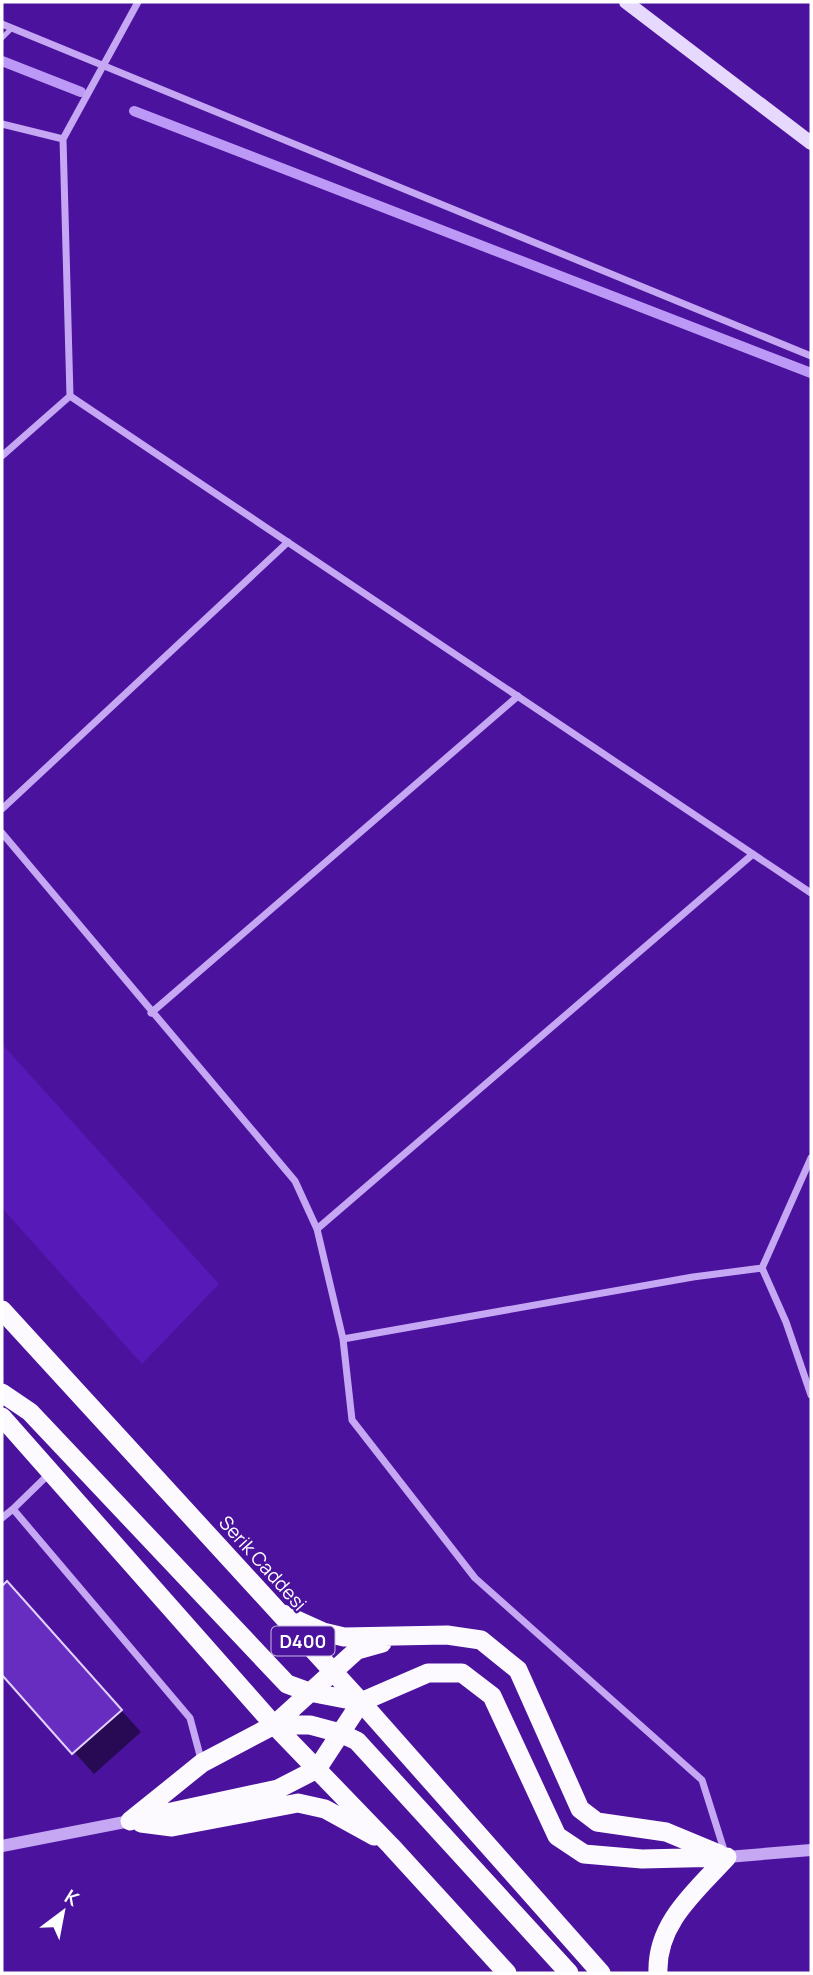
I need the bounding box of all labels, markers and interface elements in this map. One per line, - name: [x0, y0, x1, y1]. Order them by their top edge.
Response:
- street label: Serik Caddesi: [213, 1510, 313, 1616]
- road number: D400: [272, 1626, 334, 1656]
- north arrow: [28, 1877, 98, 1947]
- text: K: [60, 1883, 85, 1912]

